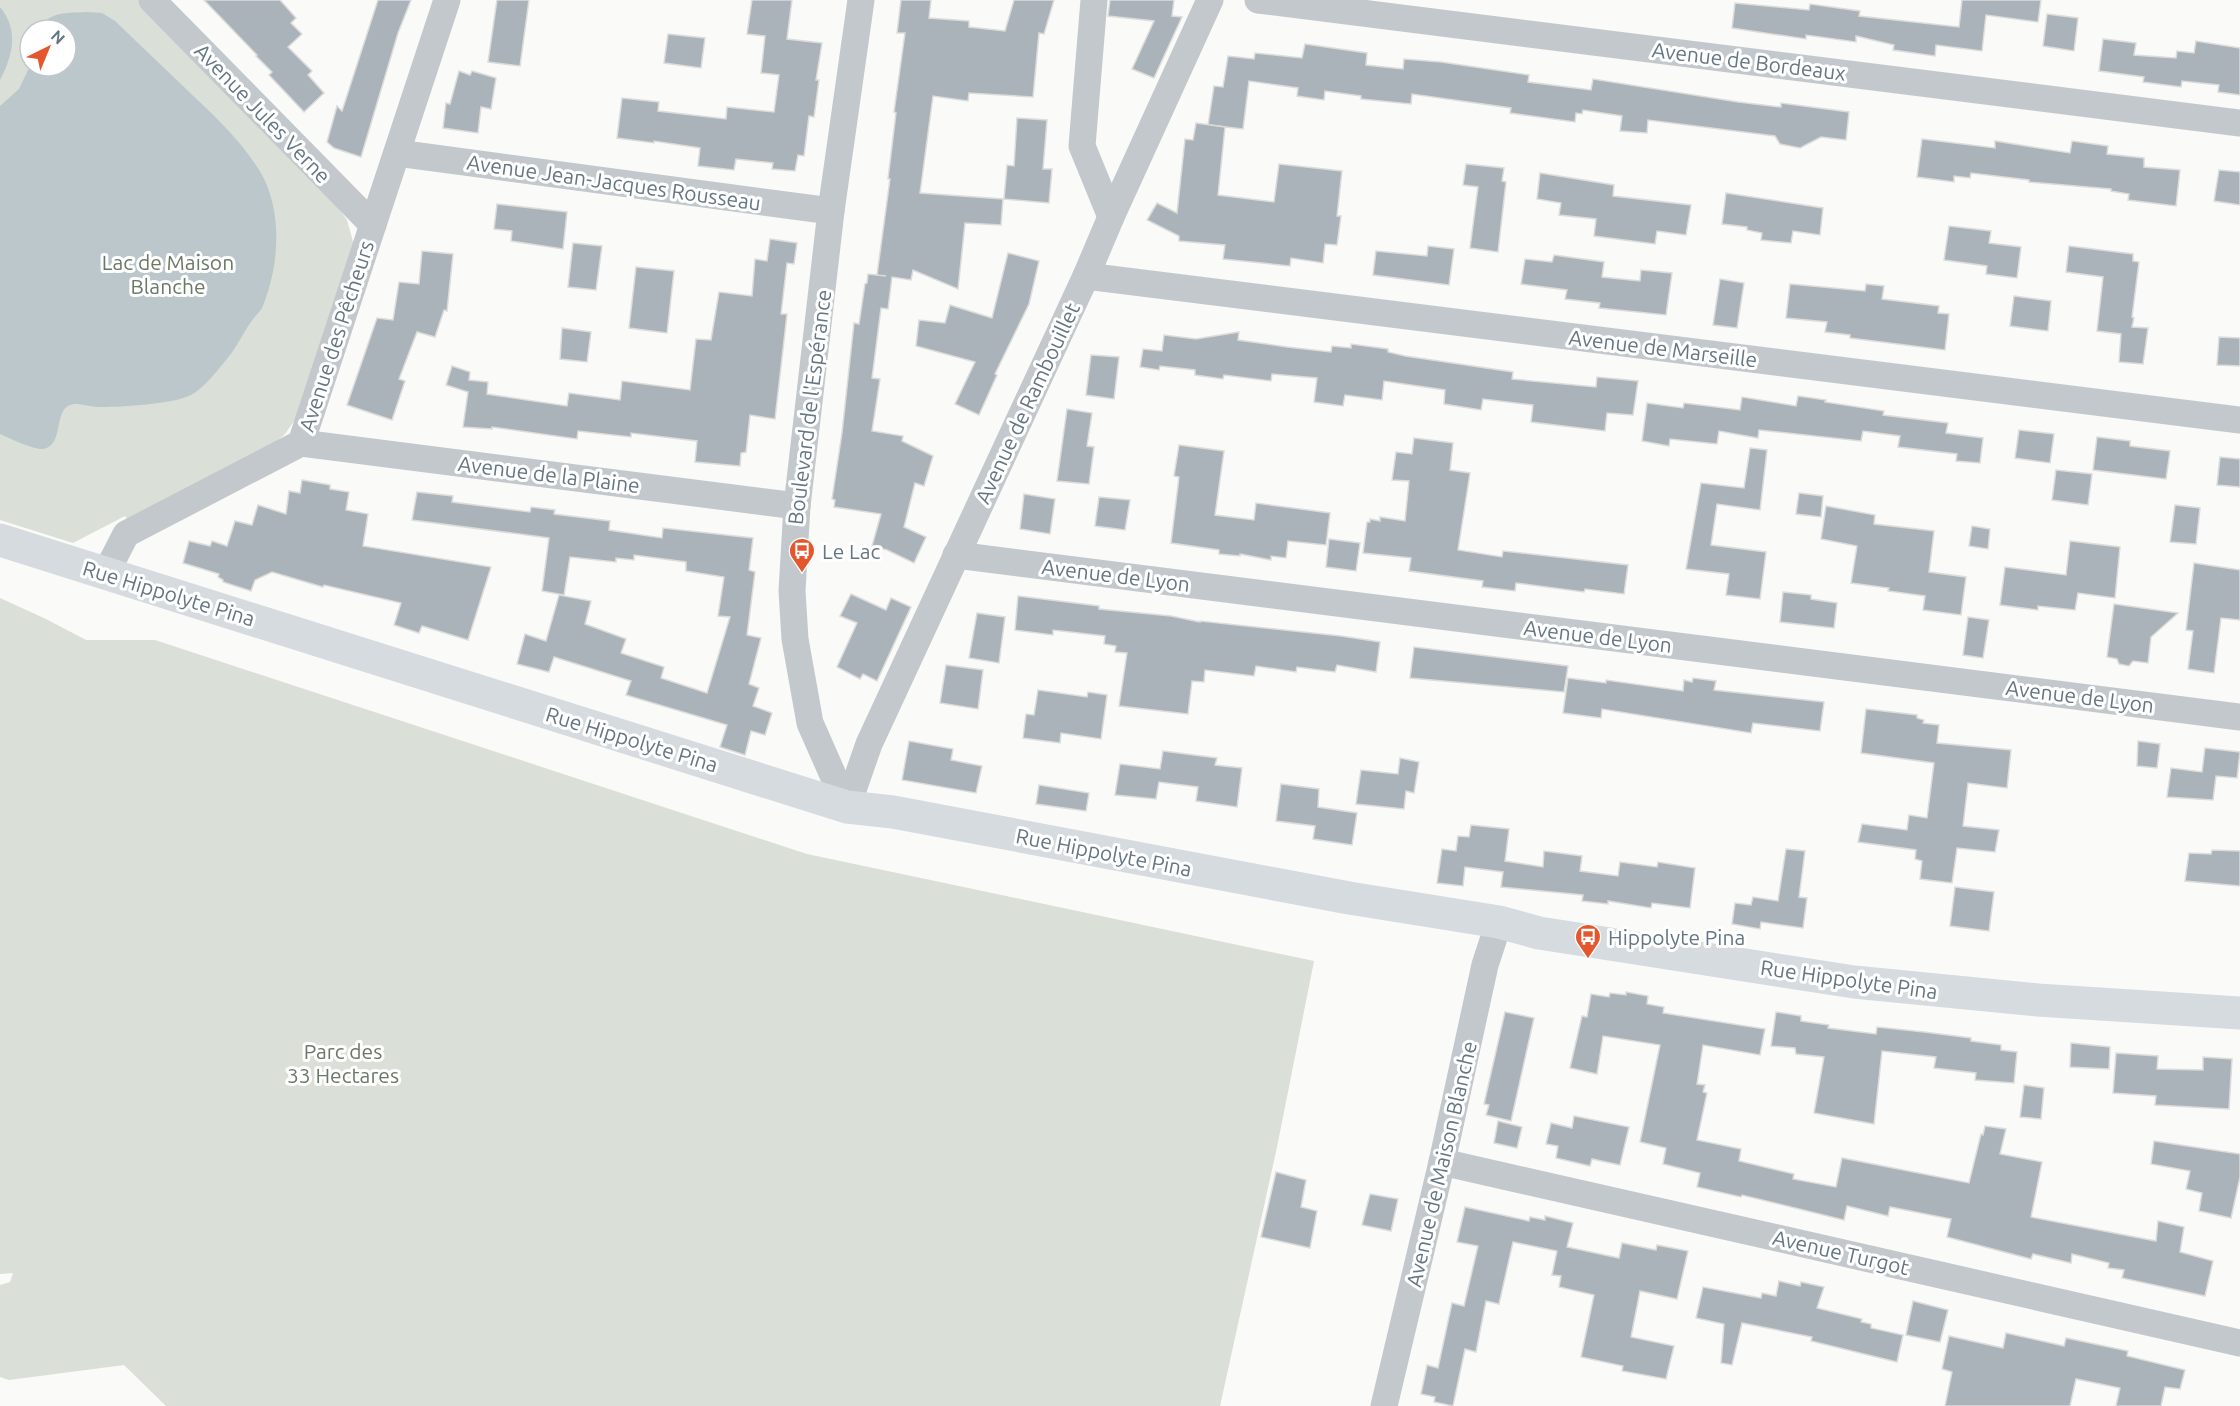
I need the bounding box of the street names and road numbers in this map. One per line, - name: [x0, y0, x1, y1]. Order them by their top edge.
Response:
- street label: Avenue de Bordeaux: [1651, 37, 1848, 85]
- street label: Avenue Jules Verne: [190, 38, 336, 188]
- street label: Avenue Jean-Jacques Rousseau: [466, 149, 762, 215]
- street label: Avenue des Pêcheurs: [294, 237, 378, 435]
- street label: Boulevard de l'Espérance: [783, 288, 835, 526]
- street label: Avenue de Rambouillet: [970, 299, 1084, 507]
- street label: Avenue de Marseille: [1567, 325, 1759, 371]
- street label: Avenue de la Plaine: [457, 451, 641, 497]
- street label: Avenue de Lyon: [1041, 554, 1191, 596]
- street label: Rue Hippolyte Pina: [80, 555, 258, 631]
- street label: Avenue de Lyon: [1523, 615, 1673, 657]
- street label: Avenue de Lyon: [2005, 675, 2155, 717]
- street label: Rue Hippolyte Pina: [543, 701, 721, 777]
- street label: Rue Hippolyte Pina: [1014, 823, 1194, 881]
- street label: Rue Hippolyte Pina: [1759, 955, 1939, 1003]
- street label: Avenue de Maison Blanche: [1401, 1039, 1481, 1289]
- street label: Avenue Turgot: [1770, 1225, 1912, 1279]

